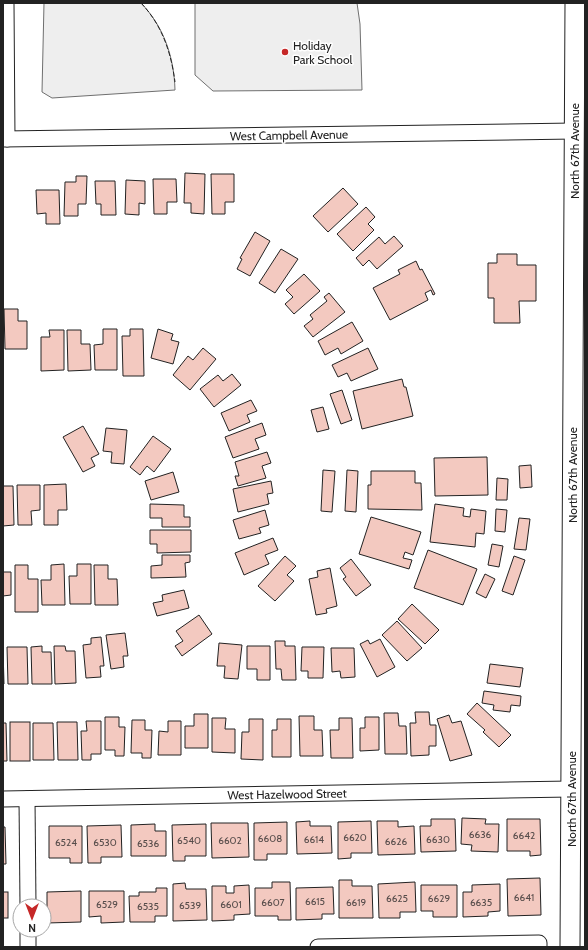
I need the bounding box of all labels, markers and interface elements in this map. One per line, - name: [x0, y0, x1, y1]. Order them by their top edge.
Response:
- place label: Holiday Park School: [293, 38, 352, 67]
- marker: Holiday Park School: [280, 47, 290, 57]
- street label: North 67th Avenue: [567, 103, 582, 199]
- street label: West Campbell Avenue: [230, 126, 348, 144]
- street label: North 67th Avenue: [565, 427, 580, 523]
- street label: North 67th Avenue: [564, 751, 579, 847]
- street label: West Hazelwood Street: [227, 785, 347, 803]
- house number: 6636: [469, 828, 492, 841]
- house number: 6642: [513, 829, 535, 842]
- house number: 6620: [343, 831, 367, 844]
- house number: 6608: [258, 832, 282, 845]
- house number: 6614: [304, 833, 324, 846]
- house number: 6630: [426, 833, 450, 846]
- house number: 6540: [177, 834, 201, 847]
- house number: 6602: [218, 834, 242, 847]
- house number: 6626: [385, 835, 407, 848]
- house number: 6524: [55, 836, 77, 849]
- house number: 6530: [93, 836, 117, 849]
- house number: 6536: [137, 837, 159, 850]
- house number: 6641: [514, 891, 534, 904]
- house number: 6625: [386, 892, 408, 905]
- house number: 6629: [428, 892, 450, 905]
- house number: 6615: [305, 895, 325, 908]
- house number: 6607: [261, 896, 285, 909]
- house number: 6619: [346, 896, 366, 909]
- house number: 6635: [470, 896, 492, 909]
- north arrow: [12, 898, 52, 938]
- house number: 6529: [96, 898, 118, 911]
- house number: 6601: [220, 898, 242, 911]
- house number: 6539: [179, 899, 201, 912]
- house number: 6535: [137, 900, 159, 913]
- text: N: [28, 921, 36, 935]

